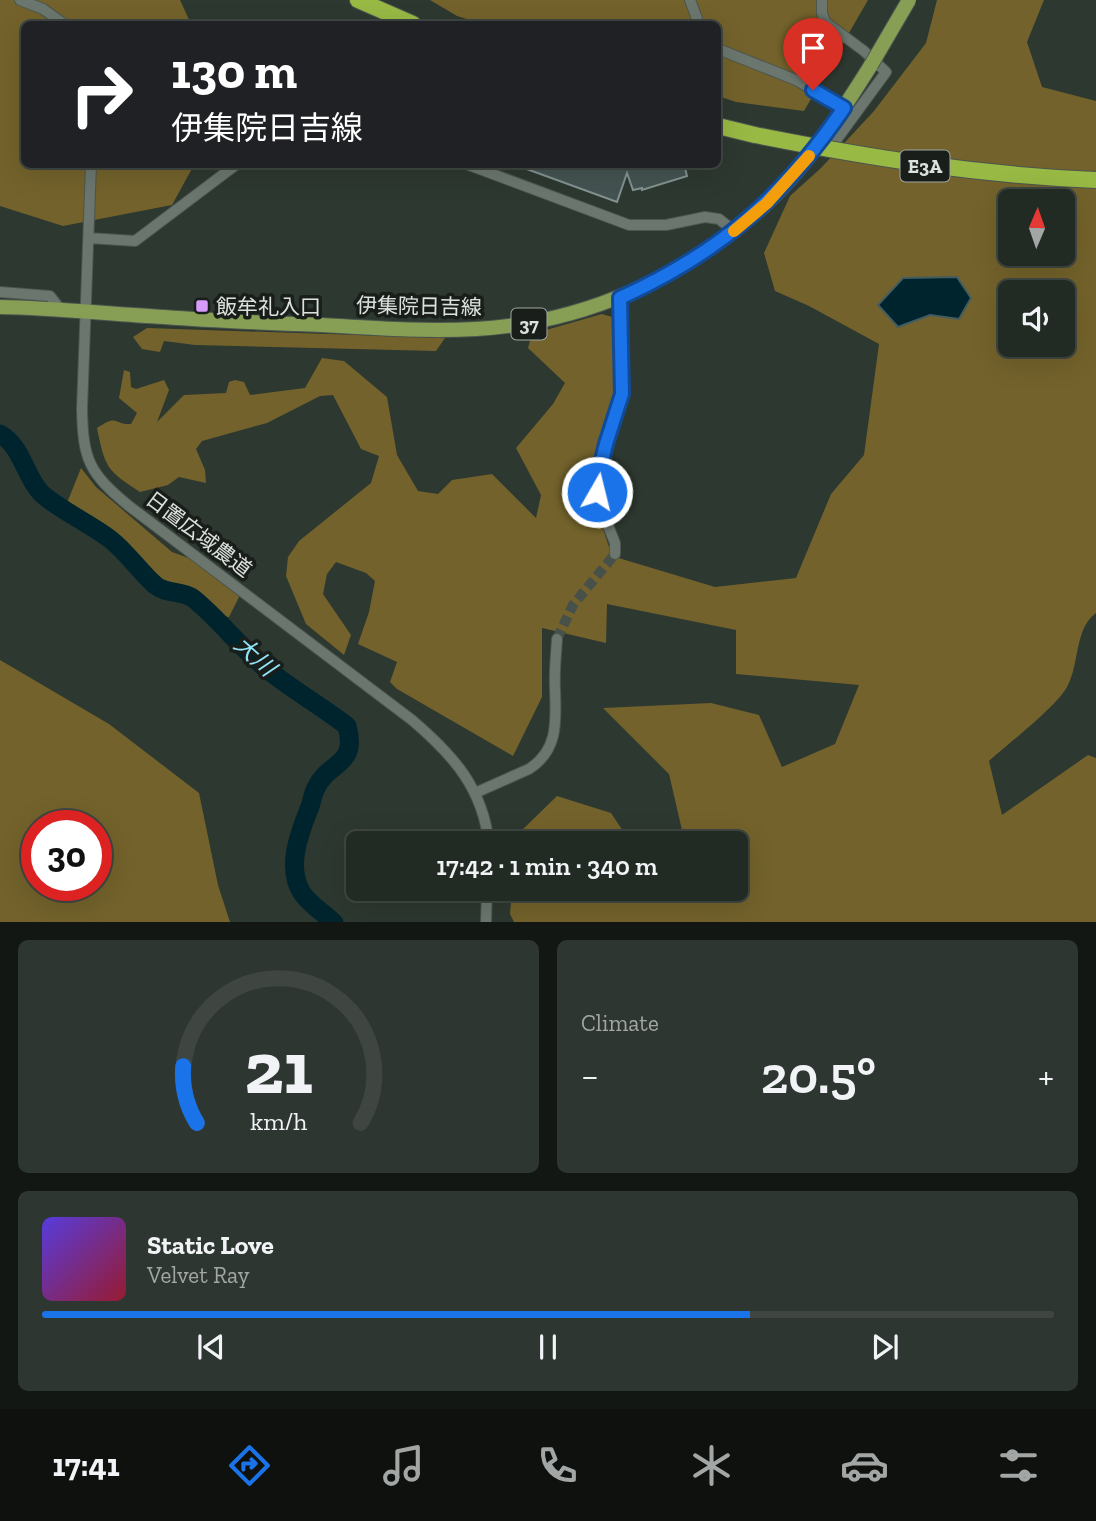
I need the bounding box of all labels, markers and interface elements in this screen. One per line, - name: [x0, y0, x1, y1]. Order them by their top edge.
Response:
- pin: [783, 18, 843, 90]
- icon: arrive: [794, 29, 832, 67]
- text: 130 m: [171, 42, 297, 101]
- icon: right: [56, 49, 147, 140]
- text: 伊集院日吉線: [171, 109, 363, 147]
- road number: E3A: [900, 150, 950, 182]
- north arrow: [998, 189, 1074, 266]
- map controls: [998, 189, 1075, 357]
- button: sound: [998, 280, 1075, 357]
- street label: 伊集院日吉線: [356, 292, 482, 320]
- place label: 飯牟礼入口: [216, 294, 321, 319]
- marker: 飯牟礼入口: [194, 298, 210, 314]
- road number: 37: [512, 308, 546, 340]
- position arrow: [560, 455, 634, 529]
- street label: 日置広域農道: [141, 486, 257, 582]
- water label: 大川: [229, 630, 284, 684]
- speed limit sign: 30: [21, 810, 112, 901]
- text: 17:42 · 1 min · 340 m: [436, 850, 658, 882]
- text: Climate: [581, 1009, 659, 1037]
- text: 21: [244, 1024, 313, 1112]
- text: 20.5°: [761, 1044, 876, 1106]
- text: −: [581, 1053, 599, 1099]
- text: +: [1038, 1053, 1054, 1099]
- text: km/h: [250, 1105, 307, 1135]
- text: Static Love: [147, 1229, 274, 1261]
- text: Velvet Ray: [147, 1261, 249, 1289]
- icon: previous: [192, 1328, 230, 1366]
- icon: pause: [529, 1328, 567, 1366]
- icon: next: [866, 1328, 904, 1366]
- icon: directions: [225, 1441, 274, 1490]
- icon: music: [379, 1441, 428, 1490]
- icon: phone: [533, 1441, 582, 1490]
- icon: climate: [687, 1441, 736, 1490]
- icon: car: [840, 1441, 889, 1490]
- icon: filters: [994, 1441, 1043, 1490]
- text: 17:41: [52, 1446, 120, 1484]

